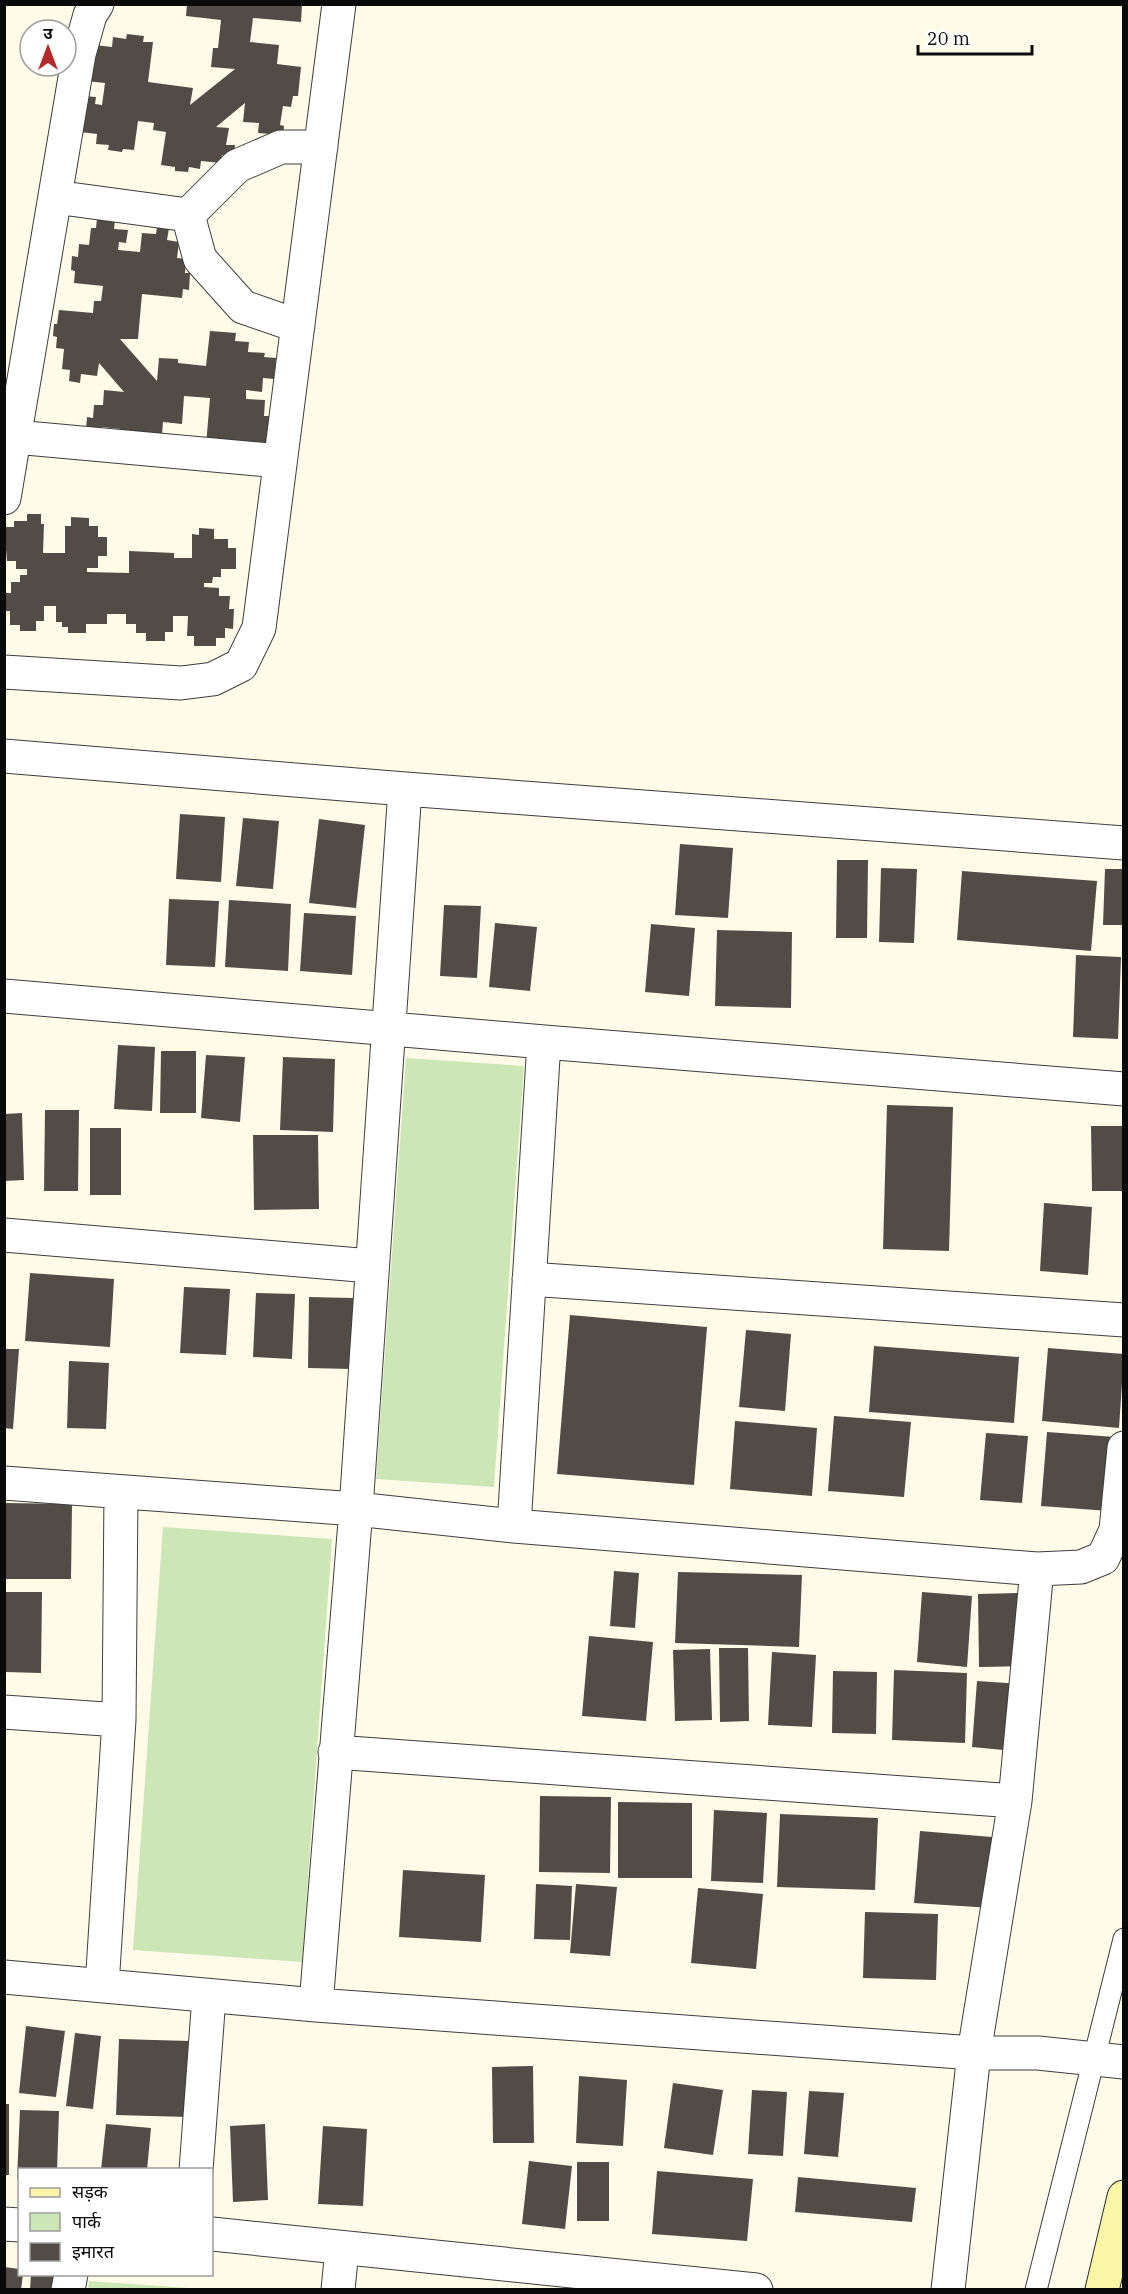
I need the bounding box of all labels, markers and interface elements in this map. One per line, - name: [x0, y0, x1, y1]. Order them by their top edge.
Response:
- north arrow: [18, 18, 78, 78]
- scale bar: [918, 18, 1032, 56]
- text: उ: [43, 23, 53, 43]
- text: 20 m: [927, 27, 970, 50]
- legend: [18, 2168, 213, 2276]
- text: सड़क: [72, 2180, 109, 2203]
- text: पार्क: [72, 2210, 102, 2233]
- text: इमारत: [72, 2240, 115, 2263]

